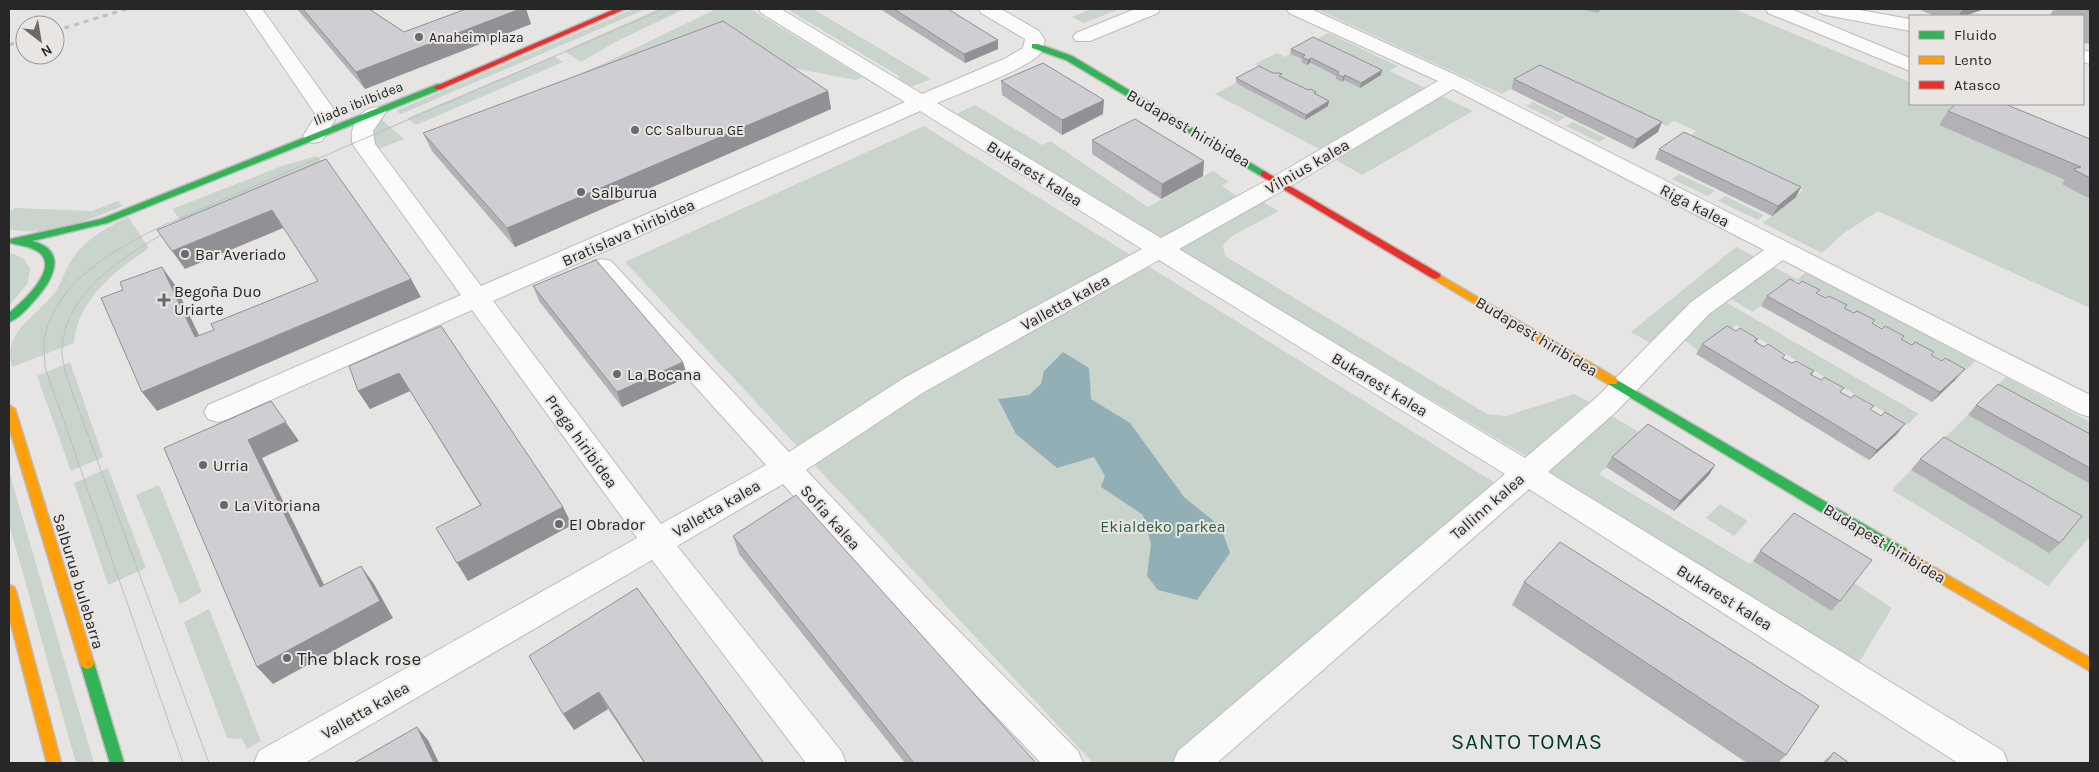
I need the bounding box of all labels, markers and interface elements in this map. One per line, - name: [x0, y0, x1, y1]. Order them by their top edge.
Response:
- north arrow: [15, 15, 65, 65]
- legend: [1909, 15, 2084, 105]
- text: Fluido: [1954, 26, 1997, 44]
- place label: Anaheim plaza: [429, 29, 524, 46]
- marker: Anaheim plaza: [413, 31, 425, 43]
- text: N: [38, 41, 55, 61]
- text: Lento: [1954, 51, 1992, 69]
- text: Atasco: [1954, 76, 2000, 94]
- street label: Iliada ibilbidea: [311, 78, 406, 129]
- street label: Budapest hiribidea: [1124, 85, 1254, 172]
- place label: CC Salburua GE: [645, 122, 744, 139]
- marker: CC Salburua GE: [629, 124, 641, 136]
- street label: Vilnius kalea: [1262, 135, 1353, 198]
- street label: Bukarest kalea: [983, 136, 1086, 210]
- street label: Riga kalea: [1657, 180, 1733, 231]
- place label: Salburua: [591, 183, 657, 202]
- marker: Salburua: [575, 186, 587, 198]
- street label: Bratislava hiribidea: [559, 195, 698, 270]
- place label: Bar Averiado: [195, 245, 286, 264]
- marker: Bar Averiado: [179, 248, 191, 260]
- street label: Valletta kalea: [1018, 270, 1113, 335]
- place label: Begoña Duo Uriarte: [174, 282, 261, 319]
- street label: Budapest hiribidea: [1472, 292, 1601, 380]
- marker: Begoña Duo Uriarte: [158, 294, 170, 306]
- street label: Bukarest kalea: [1328, 348, 1431, 421]
- place label: La Bocana: [627, 365, 701, 384]
- marker: La Bocana: [611, 368, 623, 380]
- street label: Praga hiribidea: [541, 391, 622, 492]
- place label: Urria: [213, 456, 249, 475]
- marker: Urria: [197, 459, 209, 471]
- street label: Tallinn kalea: [1447, 469, 1528, 544]
- street label: Valletta kalea: [669, 476, 764, 541]
- street label: Sofia kalea: [797, 481, 865, 554]
- place label: La Vitoriana: [234, 496, 320, 515]
- marker: La Vitoriana: [218, 499, 230, 511]
- street label: Budapest hiribidea: [1820, 499, 1949, 587]
- street label: Salburua bulebarra: [49, 511, 108, 651]
- place label: El Obrador: [569, 515, 645, 534]
- park label: Ekialdeko parkea: [1100, 517, 1226, 536]
- marker: El Obrador: [553, 518, 565, 530]
- street label: Bukarest kalea: [1673, 560, 1776, 634]
- place label: The black rose: [297, 648, 421, 670]
- marker: The black rose: [281, 652, 293, 664]
- street label: Valletta kalea: [318, 678, 413, 743]
- district label: SANTO TOMAS: [1451, 729, 1603, 755]

